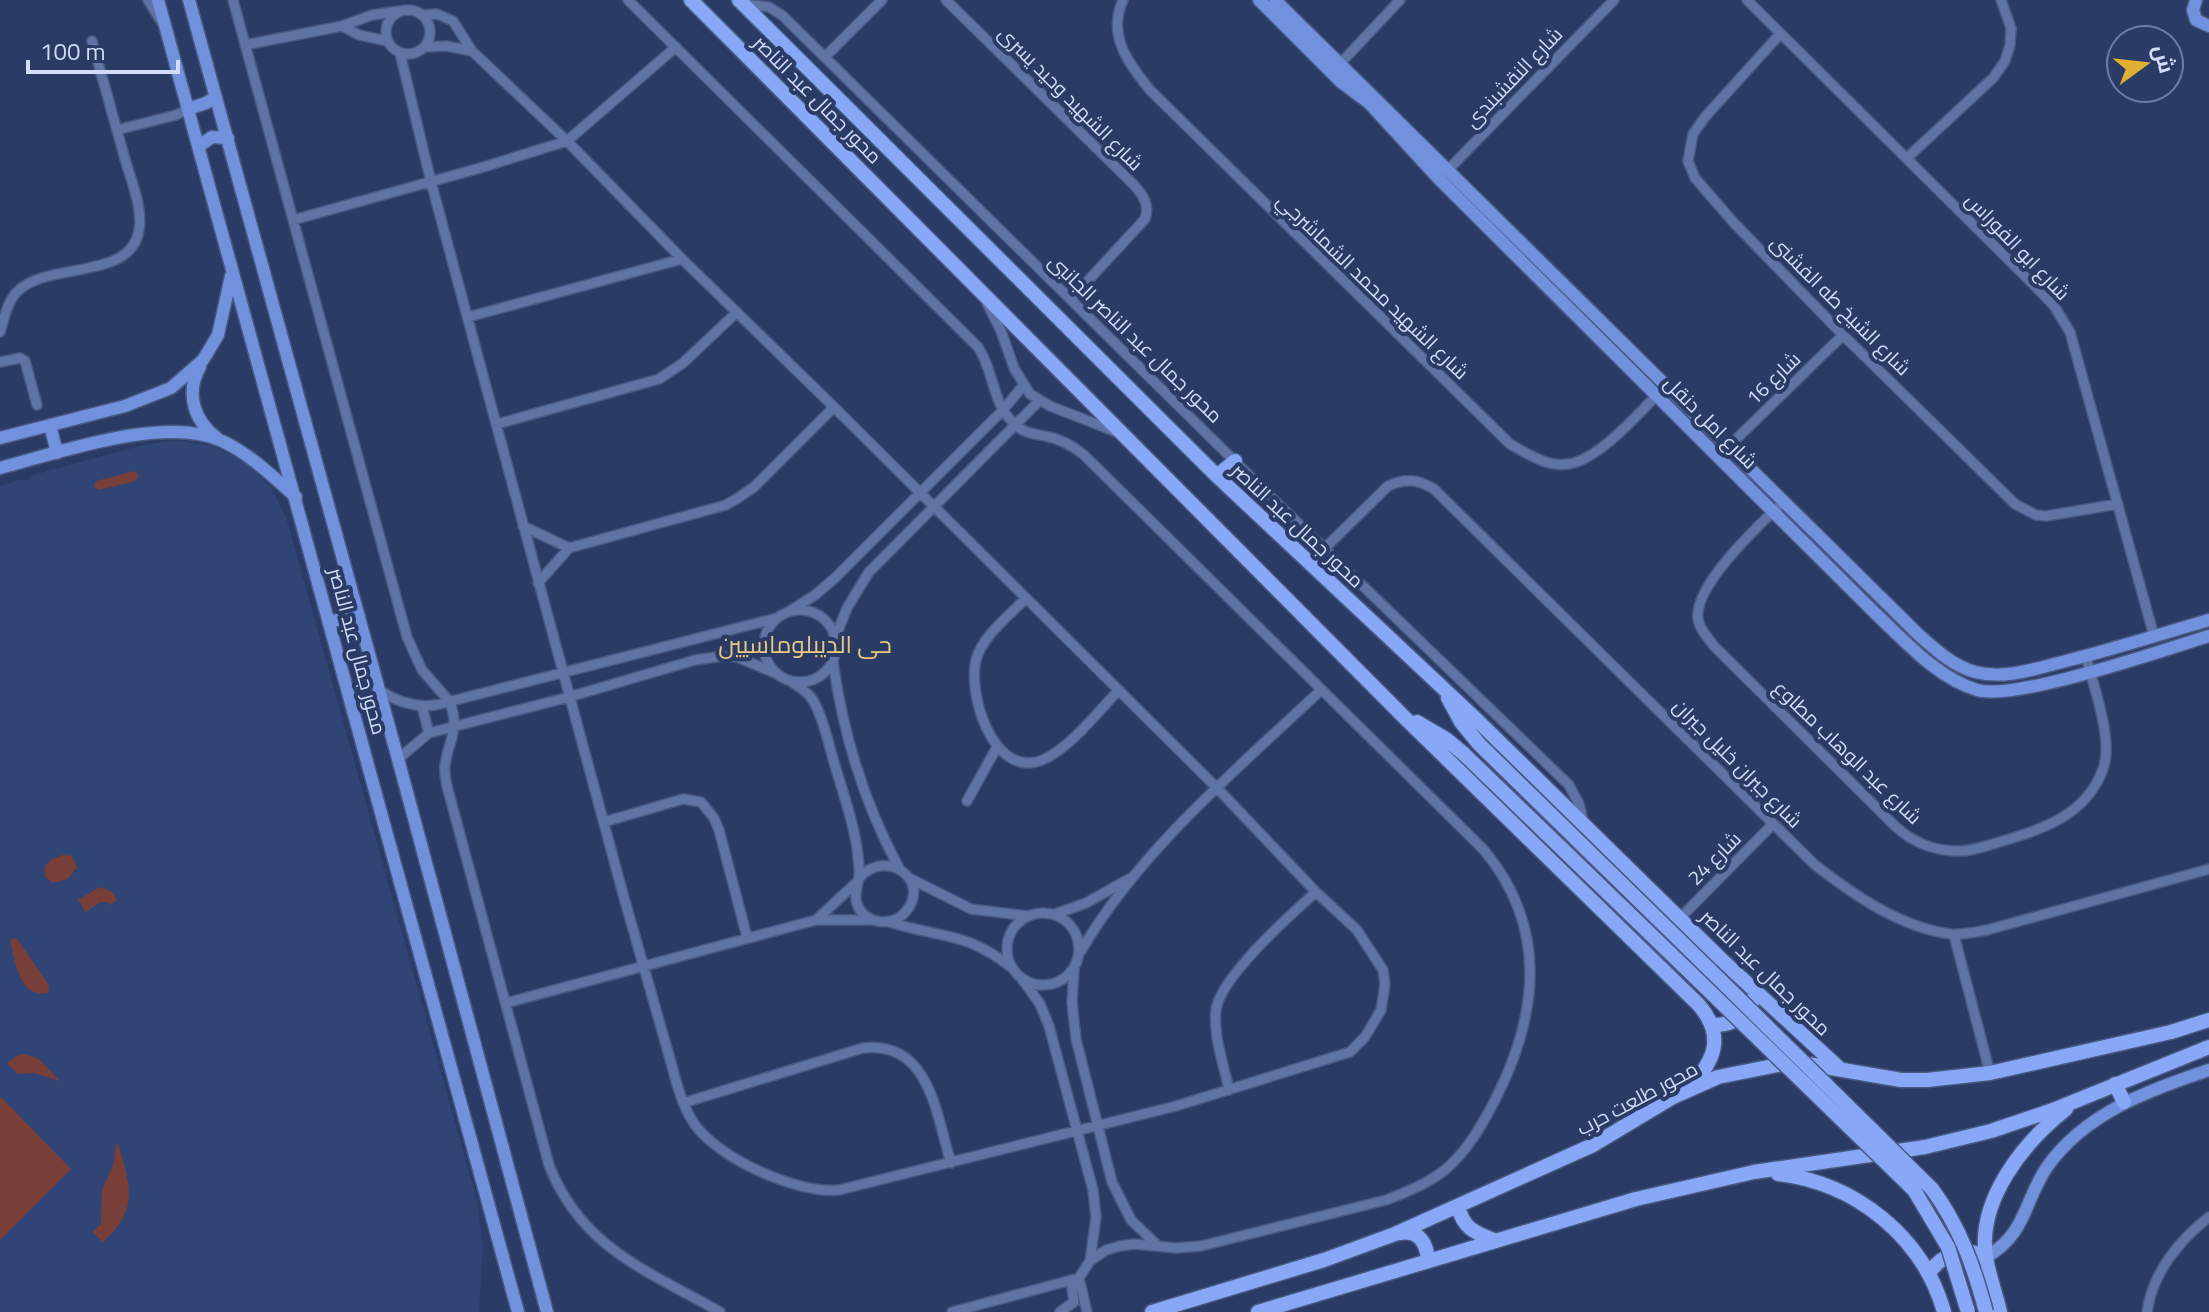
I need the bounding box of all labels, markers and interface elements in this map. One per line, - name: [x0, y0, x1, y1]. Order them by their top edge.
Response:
- street label: شارع الشهيد وحيد يسرى: [991, 18, 1151, 178]
- street label: شارع النقشبندى: [1457, 19, 1569, 135]
- scale bar: [28, 24, 178, 74]
- north arrow: [2105, 24, 2185, 104]
- street label: محور جمال عبد الناصر: [746, 27, 890, 171]
- text: 100 m: [40, 33, 106, 69]
- text: ش: [2144, 41, 2184, 77]
- street label: شارع الشهيد محمد الشماشرجي: [1269, 185, 1476, 387]
- street label: شارع ابو الفوراس: [1958, 185, 2078, 307]
- street label: شارع الشيخ طه الفشنى: [1764, 228, 1918, 382]
- street label: محور جمال عبد الناصر الجانبى: [1042, 246, 1230, 430]
- street label: شارع 16: [1739, 344, 1807, 412]
- street label: شارع امل دنقل: [1657, 368, 1765, 476]
- street label: محور جمال عبد الناصر: [1224, 454, 1371, 595]
- street label: محور جمال عبد الناصر: [321, 563, 395, 738]
- district label: حى الديبلوماسيين: [718, 626, 892, 662]
- street label: شارع عبد الوهاب مطاوع: [1767, 673, 1929, 831]
- street label: شارع جبران خليل جبران: [1666, 691, 1810, 835]
- street label: شارع 24: [1680, 824, 1748, 892]
- street label: محور جمال عبد الناصر: [1693, 901, 1838, 1043]
- street label: محور طلعت حرب: [1571, 1053, 1703, 1143]

